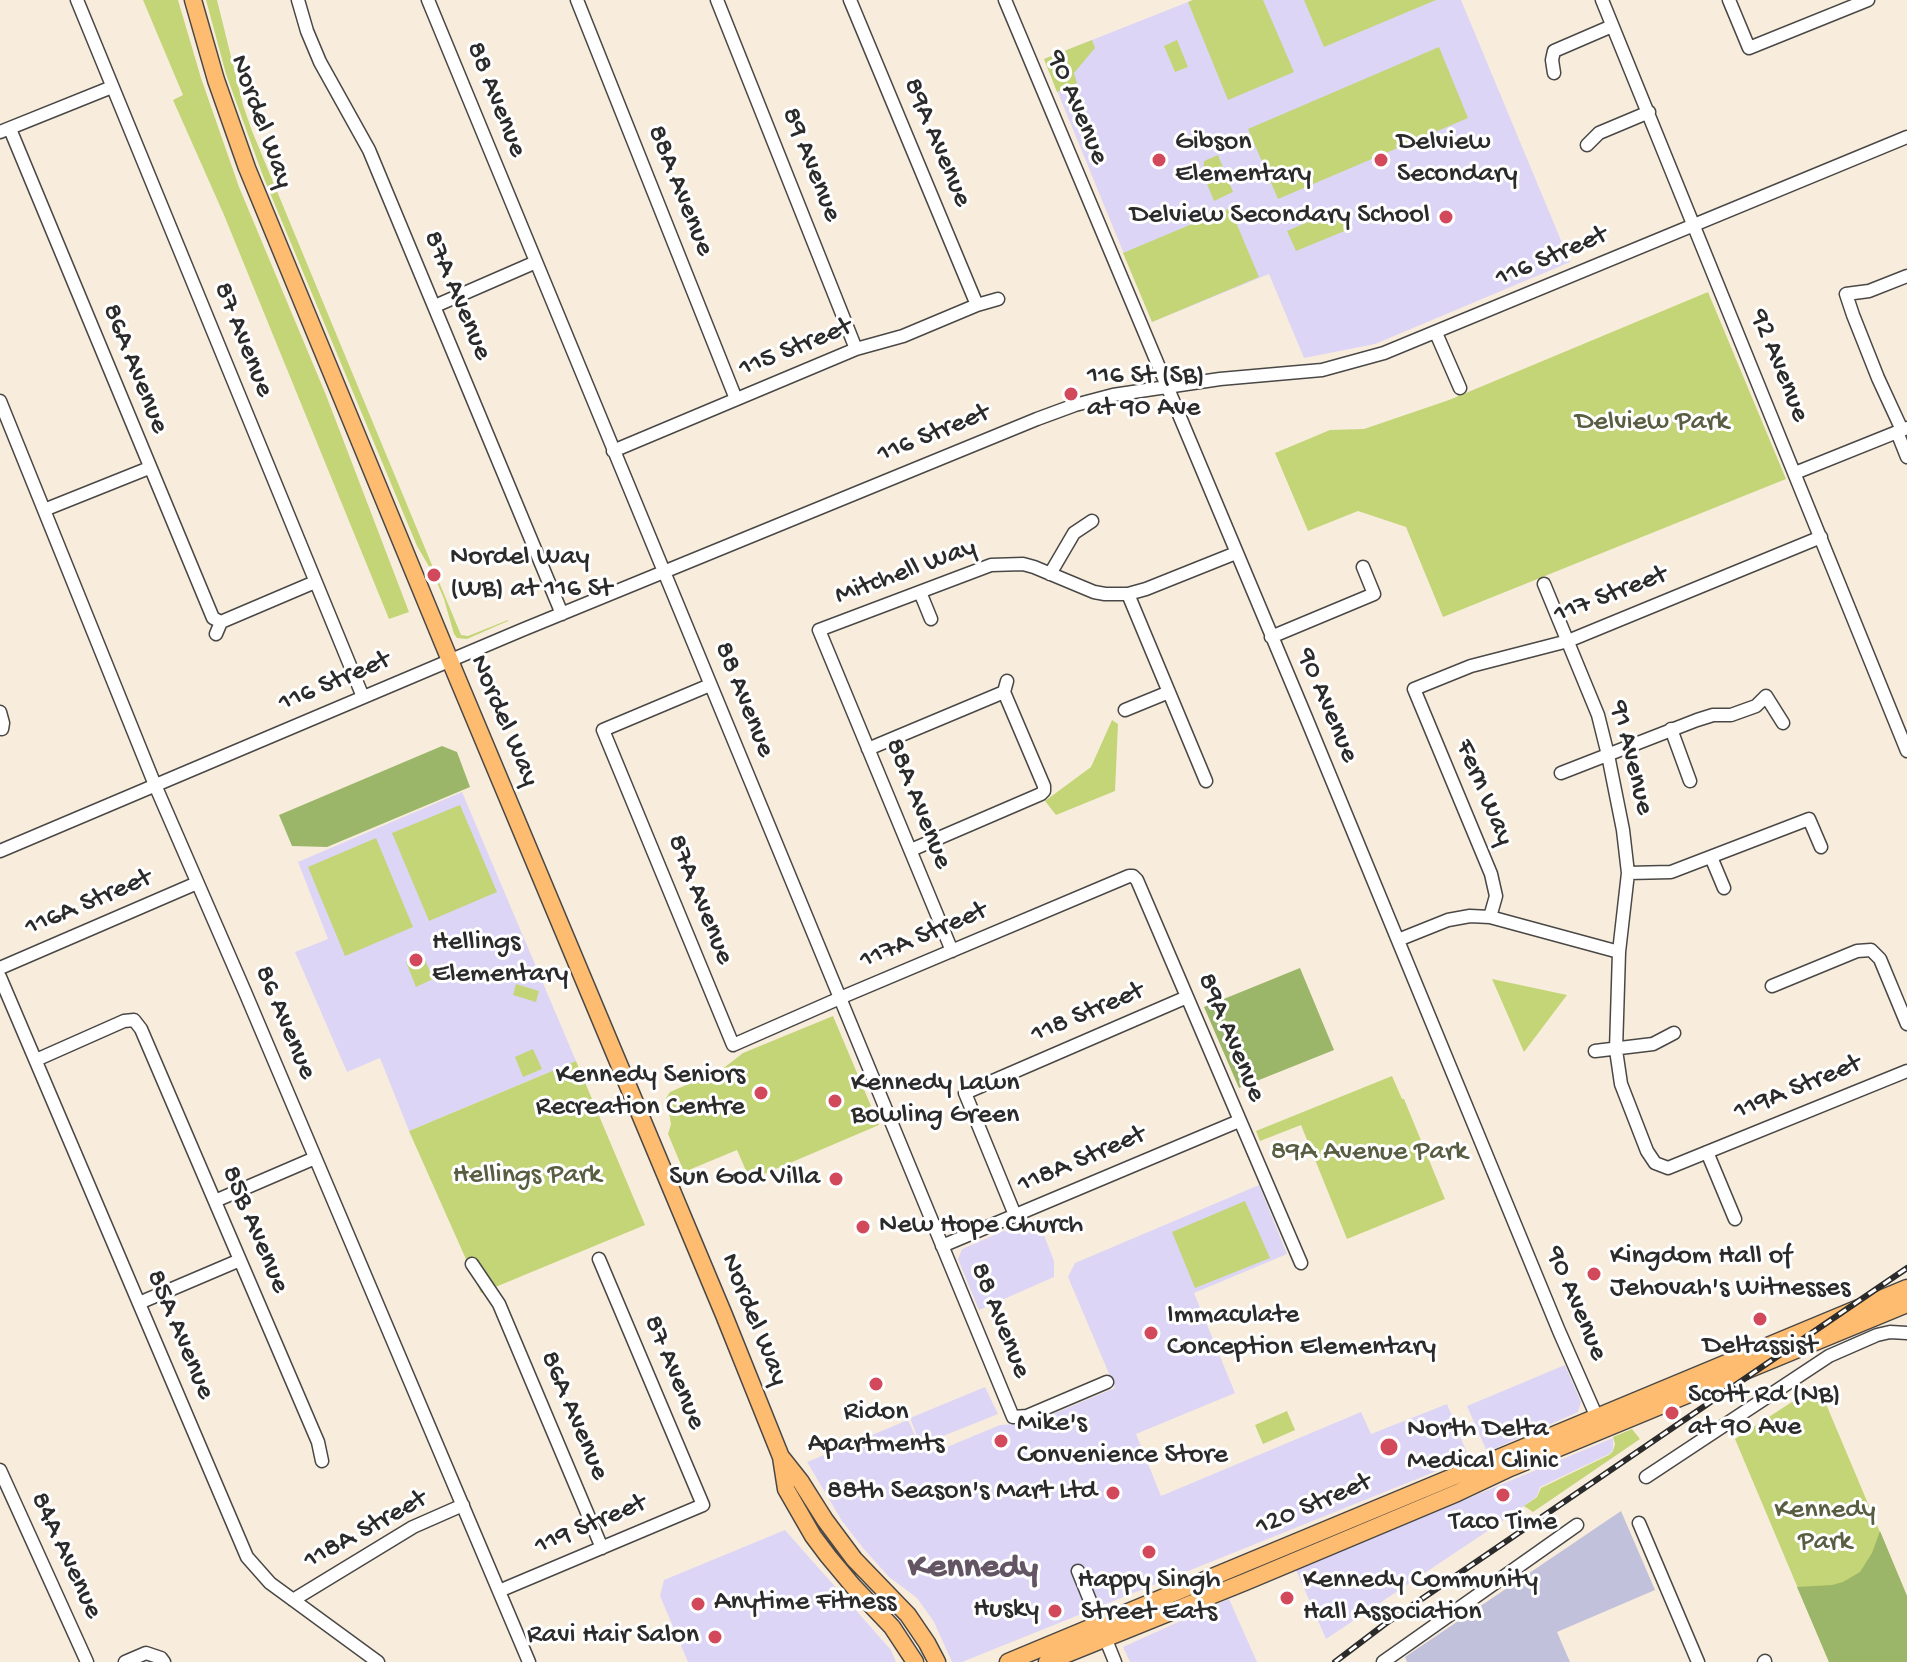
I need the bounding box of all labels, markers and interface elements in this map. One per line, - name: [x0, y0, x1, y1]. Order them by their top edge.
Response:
- street label: 88 Avenue: [457, 37, 533, 163]
- street label: 90 Avenue: [1037, 46, 1115, 170]
- street label: Nordel Way: [220, 51, 300, 193]
- street label: 89A Avenue: [894, 74, 978, 212]
- street label: 89 Avenue: [772, 103, 848, 227]
- street label: 88A Avenue: [638, 121, 720, 261]
- place label: Gibson Elementary: [1175, 127, 1311, 193]
- place label: Delview Secondary: [1397, 127, 1517, 193]
- marker: Gibson Elementary: [1150, 151, 1168, 169]
- marker: Delview Secondary: [1372, 151, 1390, 169]
- place label: Delview Secondary School: [1130, 200, 1430, 234]
- marker: Delview Secondary School: [1437, 208, 1455, 226]
- street label: 116 Street: [1491, 219, 1613, 297]
- street label: 87A Avenue: [414, 226, 498, 366]
- street label: 87 Avenue: [204, 278, 280, 402]
- street label: 86A Avenue: [93, 299, 175, 439]
- street label: 92 Avenue: [1740, 305, 1816, 427]
- street label: 115 Street: [735, 311, 857, 387]
- place label: 116 St (SB) at 90 Ave: [1087, 361, 1205, 427]
- marker: 116 St (SB) at 90 Ave: [1062, 385, 1080, 403]
- street label: 116 Street: [873, 397, 995, 473]
- park label: Delview Park: [1575, 407, 1729, 441]
- street label: Mitchell Way: [831, 532, 981, 614]
- place label: Nordel Way (WB) at 116 St: [450, 542, 612, 608]
- street label: 117 Street: [1550, 559, 1672, 633]
- marker: Nordel Way (WB) at 116 St: [425, 566, 443, 584]
- street label: 88 Avenue: [705, 637, 781, 763]
- street label: 116 Street: [274, 644, 396, 722]
- street label: 90 Avenue: [1287, 644, 1365, 768]
- street label: Nordel Way: [460, 650, 546, 792]
- street label: 91 Avenue: [1600, 698, 1660, 818]
- street label: 88A Avenue: [876, 734, 958, 874]
- street label: Fern Way: [1446, 735, 1520, 851]
- street label: 87A Avenue: [658, 830, 740, 970]
- street label: 116A Street: [20, 862, 158, 946]
- street label: 117A Street: [855, 895, 993, 979]
- place label: Hellings Elementary: [432, 927, 568, 993]
- marker: Hellings Elementary: [407, 951, 425, 969]
- street label: 86 Avenue: [245, 961, 323, 1085]
- street label: 89A Avenue: [1188, 969, 1272, 1107]
- street label: 118 Street: [1027, 975, 1149, 1053]
- street label: 119A Street: [1729, 1048, 1867, 1130]
- place label: Kennedy Seniors Recreation Centre: [536, 1060, 745, 1126]
- place label: Kennedy Lawn Bowling Green: [851, 1068, 1020, 1134]
- marker: Kennedy Seniors Recreation Centre: [752, 1084, 770, 1102]
- marker: Kennedy Lawn Bowling Green: [826, 1092, 844, 1110]
- street label: 118A Street: [1013, 1119, 1151, 1203]
- park label: 89A Avenue Park: [1271, 1137, 1467, 1171]
- park label: Hellings Park: [453, 1160, 601, 1194]
- street label: 85B Avenue: [212, 1161, 296, 1299]
- place label: Sun God Villa: [669, 1162, 820, 1196]
- marker: Sun God Villa: [827, 1170, 845, 1188]
- place label: New Hope Church: [879, 1210, 1083, 1244]
- marker: New Hope Church: [854, 1218, 872, 1236]
- place label: Kingdom Hall of Jehovah's Witnesses: [1610, 1241, 1850, 1307]
- street label: 90 Avenue: [1536, 1242, 1614, 1366]
- street label: Nordel Way: [711, 1249, 795, 1391]
- street label: 88 Avenue: [961, 1258, 1037, 1384]
- street label: 85A Avenue: [137, 1265, 221, 1405]
- marker: Kingdom Hall of Jehovah's Witnesses: [1585, 1265, 1603, 1283]
- place label: Immaculate Conception Elementary: [1167, 1300, 1436, 1366]
- marker: Deltassist: [1751, 1310, 1769, 1328]
- street label: 87 Avenue: [634, 1311, 712, 1435]
- marker: Immaculate Conception Elementary: [1142, 1324, 1160, 1342]
- place label: Deltassist: [1703, 1331, 1817, 1365]
- street label: 86A Avenue: [531, 1346, 615, 1486]
- marker: Ridon Apartments: [867, 1375, 885, 1393]
- place label: Scott Rd (NB) at 90 Ave: [1688, 1380, 1841, 1446]
- place label: Ridon Apartments: [808, 1397, 944, 1463]
- marker: Scott Rd (NB) at 90 Ave: [1663, 1404, 1681, 1422]
- place label: Mike's Convenience Store: [1017, 1408, 1228, 1474]
- place label: North Delta Medical Clinic: [1407, 1414, 1558, 1480]
- marker: Mike's Convenience Store: [992, 1432, 1010, 1450]
- marker: North Delta Medical Clinic: [1378, 1436, 1400, 1458]
- street label: 120 Street: [1251, 1467, 1377, 1545]
- place label: 88th Season's Mart Ltd: [827, 1476, 1097, 1510]
- street label: 118A Street: [298, 1483, 434, 1579]
- marker: 88th Season's Mart Ltd: [1104, 1484, 1122, 1502]
- marker: Taco Time: [1494, 1486, 1512, 1504]
- street label: 84A Avenue: [21, 1487, 109, 1625]
- street label: 119 Street: [530, 1487, 652, 1565]
- park label: Kennedy Park: [1774, 1495, 1876, 1561]
- place label: Taco Time: [1449, 1507, 1557, 1541]
- marker: Happy Singh Street Eats: [1140, 1543, 1158, 1561]
- district label: Kennedy: [908, 1547, 1038, 1591]
- place label: Happy Singh Street Eats: [1078, 1565, 1220, 1631]
- place label: Kennedy Community Hall Association: [1303, 1565, 1538, 1631]
- place label: Anytime Fitness: [714, 1587, 896, 1621]
- marker: Kennedy Community Hall Association: [1278, 1589, 1296, 1607]
- place label: Husky: [973, 1594, 1039, 1628]
- marker: Anytime Fitness: [689, 1595, 707, 1613]
- marker: Husky: [1046, 1602, 1064, 1620]
- place label: Ravi Hair Salon: [527, 1620, 699, 1654]
- marker: Ravi Hair Salon: [706, 1628, 724, 1646]

